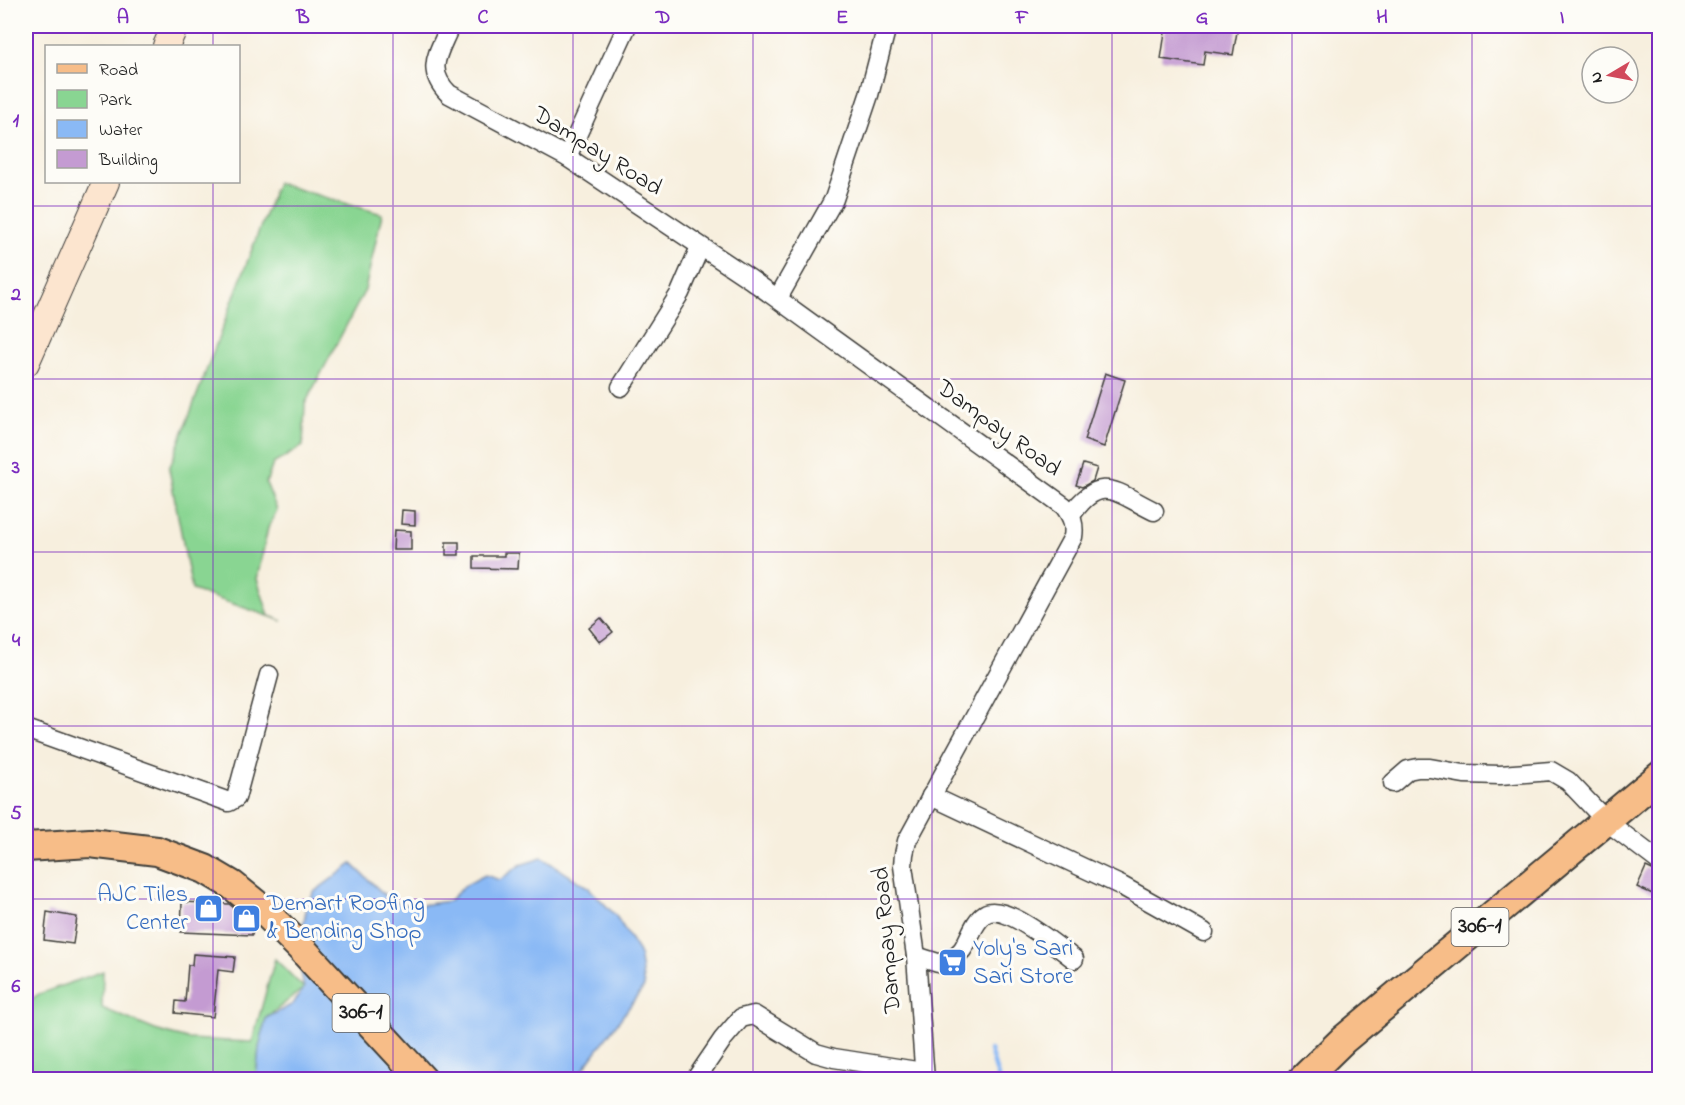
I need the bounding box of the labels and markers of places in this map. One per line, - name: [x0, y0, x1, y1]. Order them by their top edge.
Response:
- place label: AJC Tiles Center: [97, 878, 189, 941]
- place label: Demart Roofing & Bending Shop: [266, 887, 425, 950]
- shop icon: AJC Tiles Center: [193, 893, 225, 925]
- shop icon: Demart Roofing & Bending Shop: [230, 902, 262, 934]
- place label: Yoly's Sari Sari Store: [973, 932, 1074, 995]
- supermarket icon: Yoly's Sari Sari Store: [936, 947, 968, 979]

